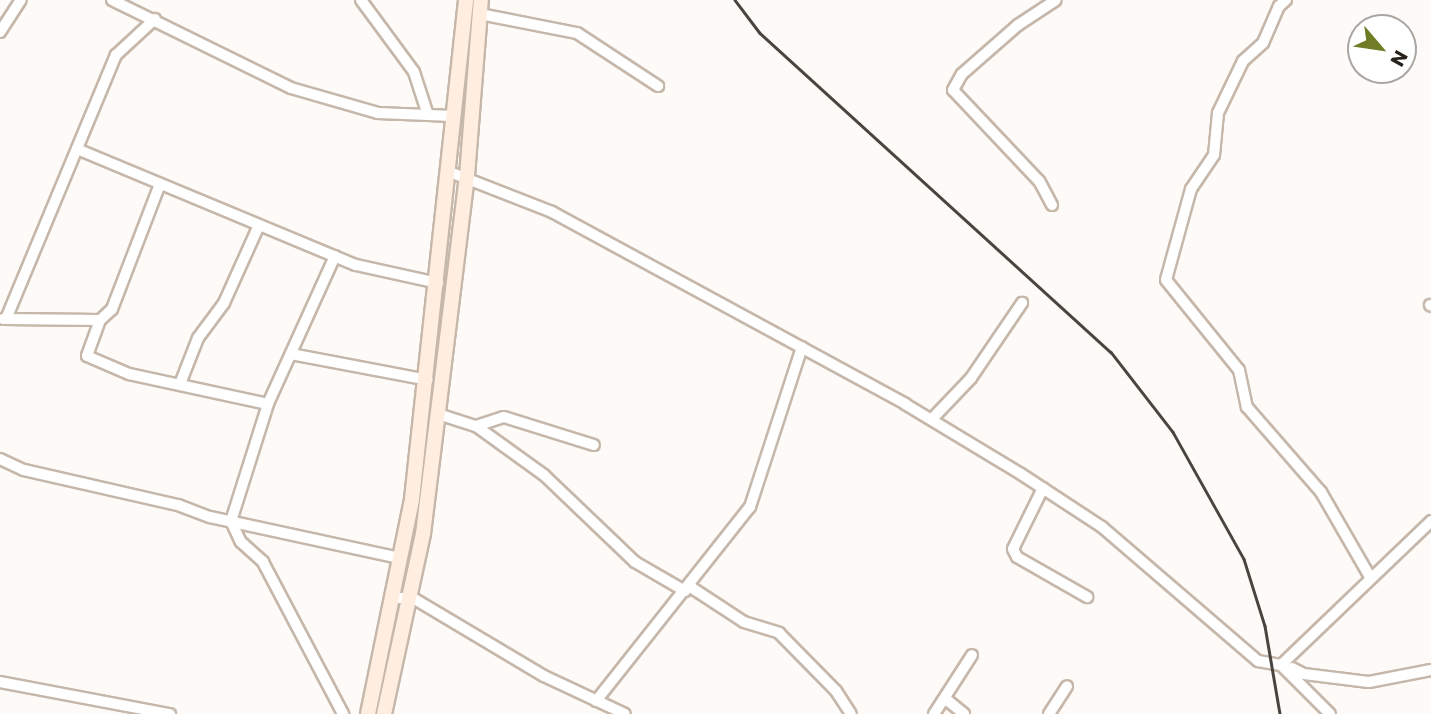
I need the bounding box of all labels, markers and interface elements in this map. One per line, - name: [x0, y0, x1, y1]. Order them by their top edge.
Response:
- north arrow: [1347, 14, 1417, 84]
- text: N: [1384, 46, 1414, 71]

